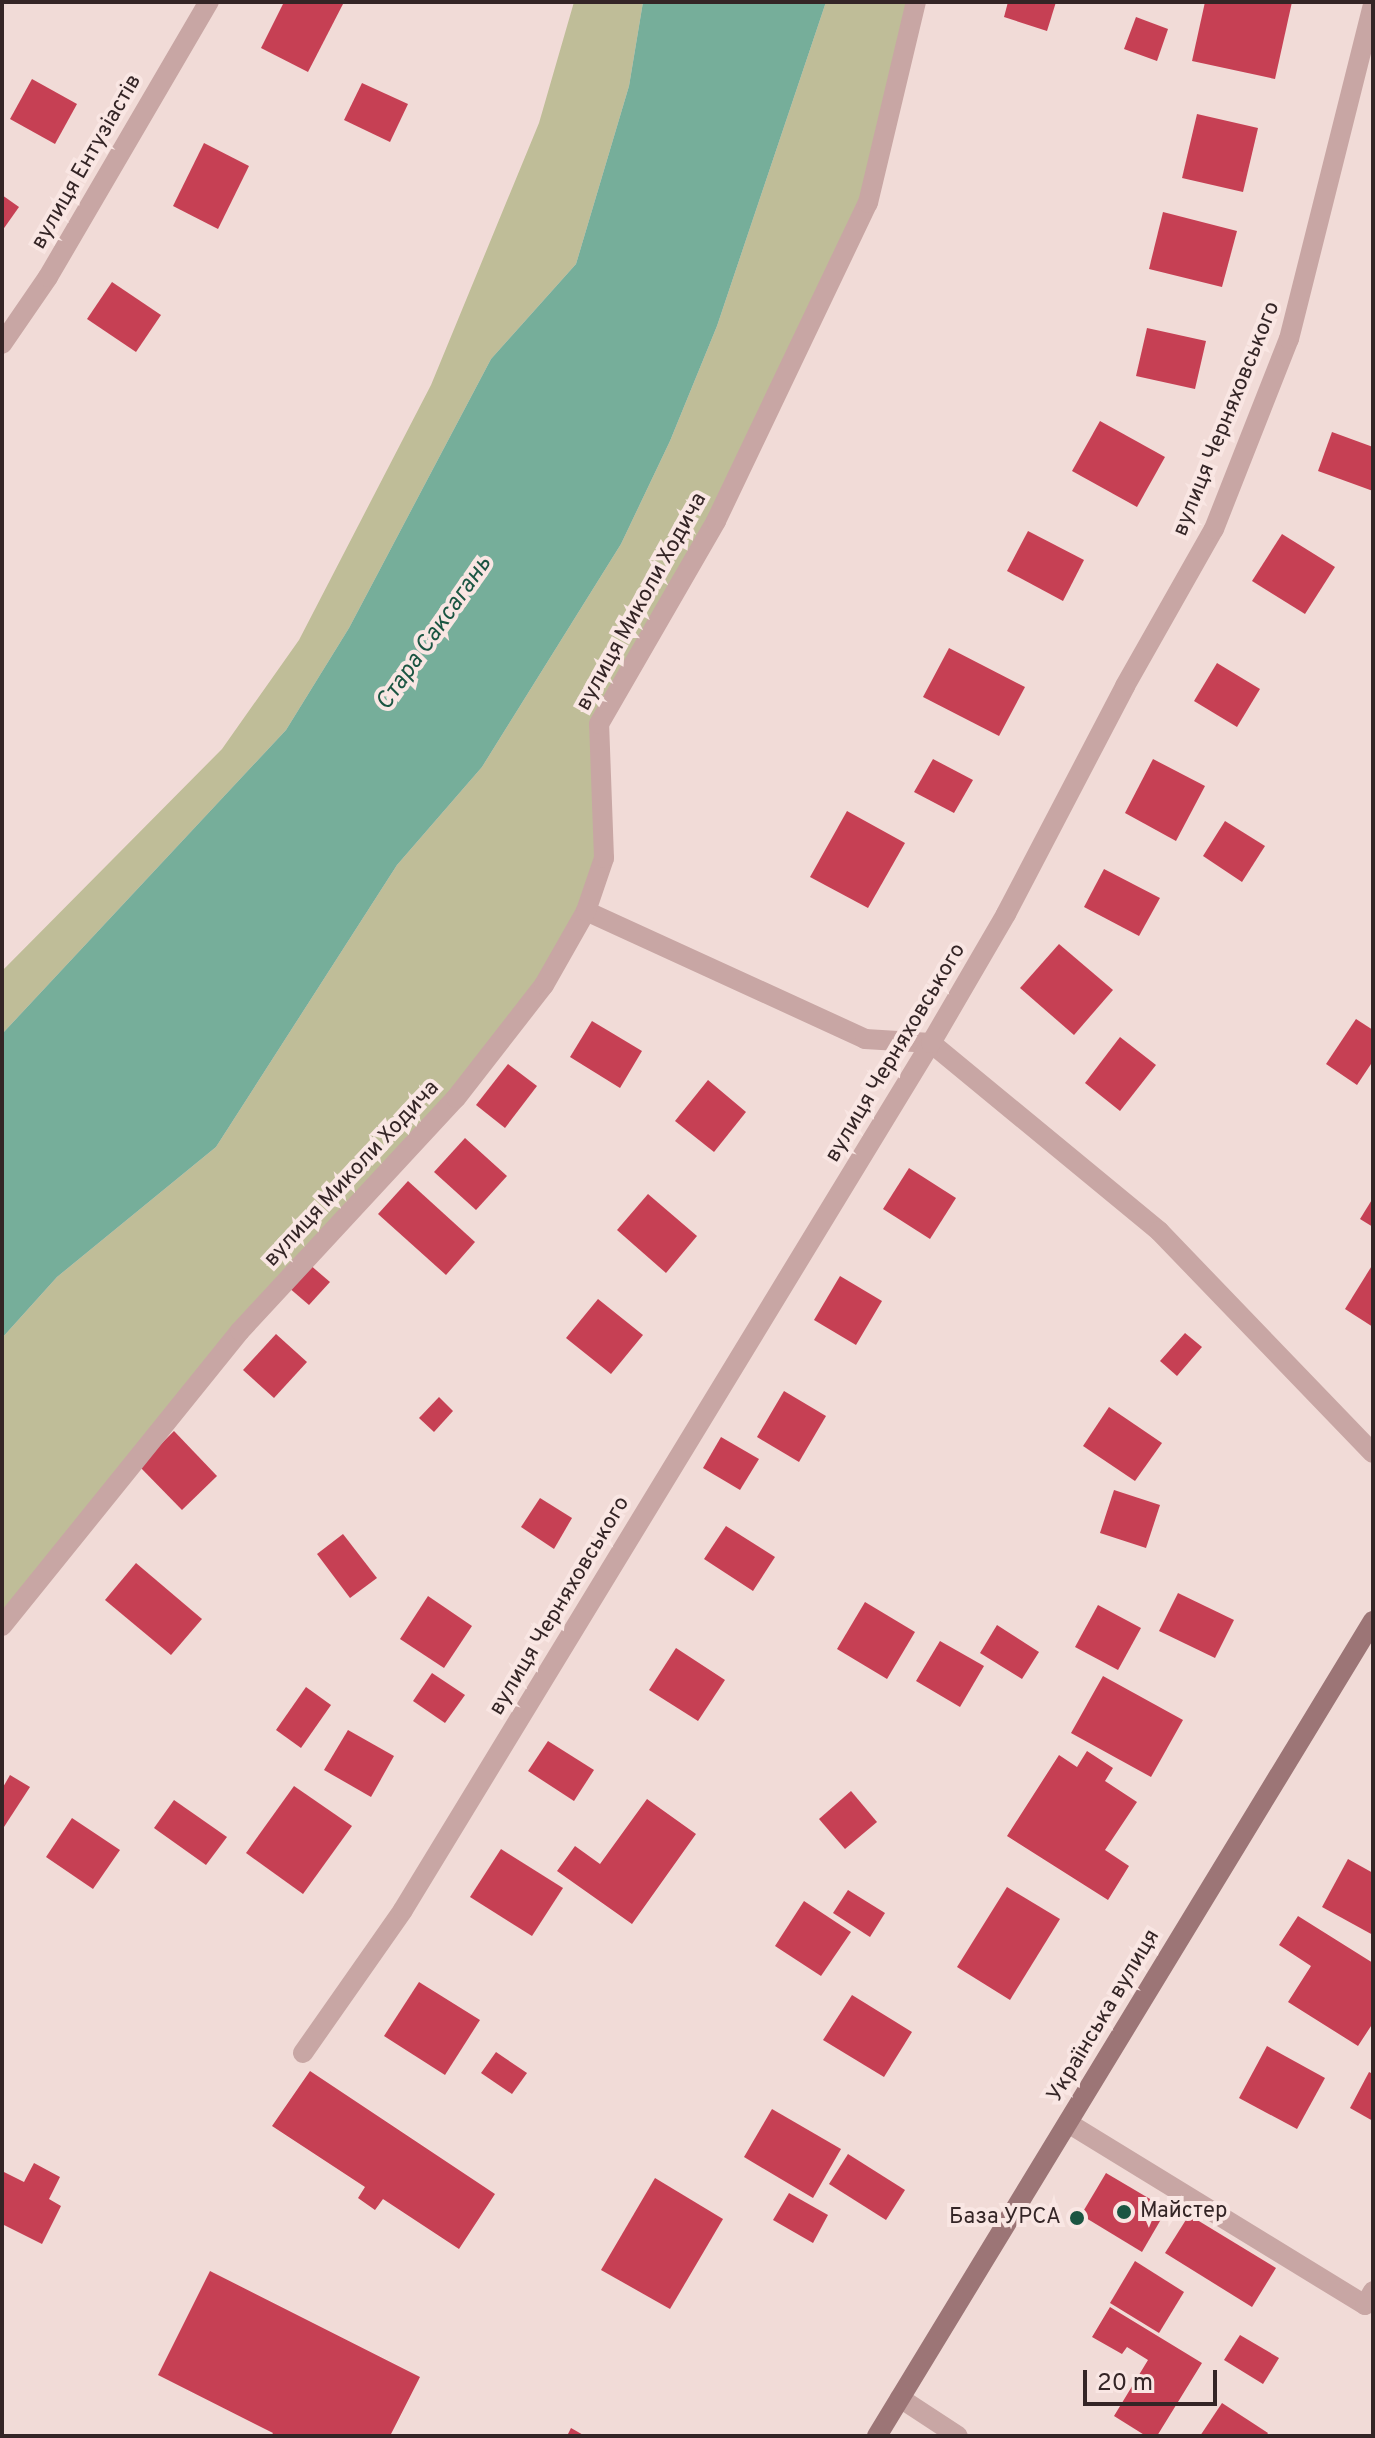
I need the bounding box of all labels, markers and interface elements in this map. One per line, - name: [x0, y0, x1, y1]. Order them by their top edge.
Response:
- street label: вулиця Ентузіастів: [26, 70, 148, 254]
- street label: вулиця Черняховського: [1168, 298, 1286, 540]
- street label: вулиця Миколи Ходича: [571, 488, 713, 716]
- water label: Стара Саксагань: [371, 551, 499, 717]
- street label: вулиця Черняховського: [820, 939, 972, 1167]
- street label: вулиця Миколи Ходича: [259, 1075, 445, 1273]
- street label: вулиця Черняховського: [484, 1492, 636, 1720]
- street label: Українська вулиця: [1042, 1925, 1166, 2107]
- place label: Майстер: [1140, 2199, 1227, 2225]
- marker: Майстер: [1115, 2203, 1133, 2221]
- place label: База УРСА: [949, 2205, 1061, 2231]
- marker: База УРСА: [1068, 2209, 1086, 2227]
- scale bar: [1087, 2354, 1221, 2404]
- text: 20 m: [1097, 2369, 1153, 2399]

